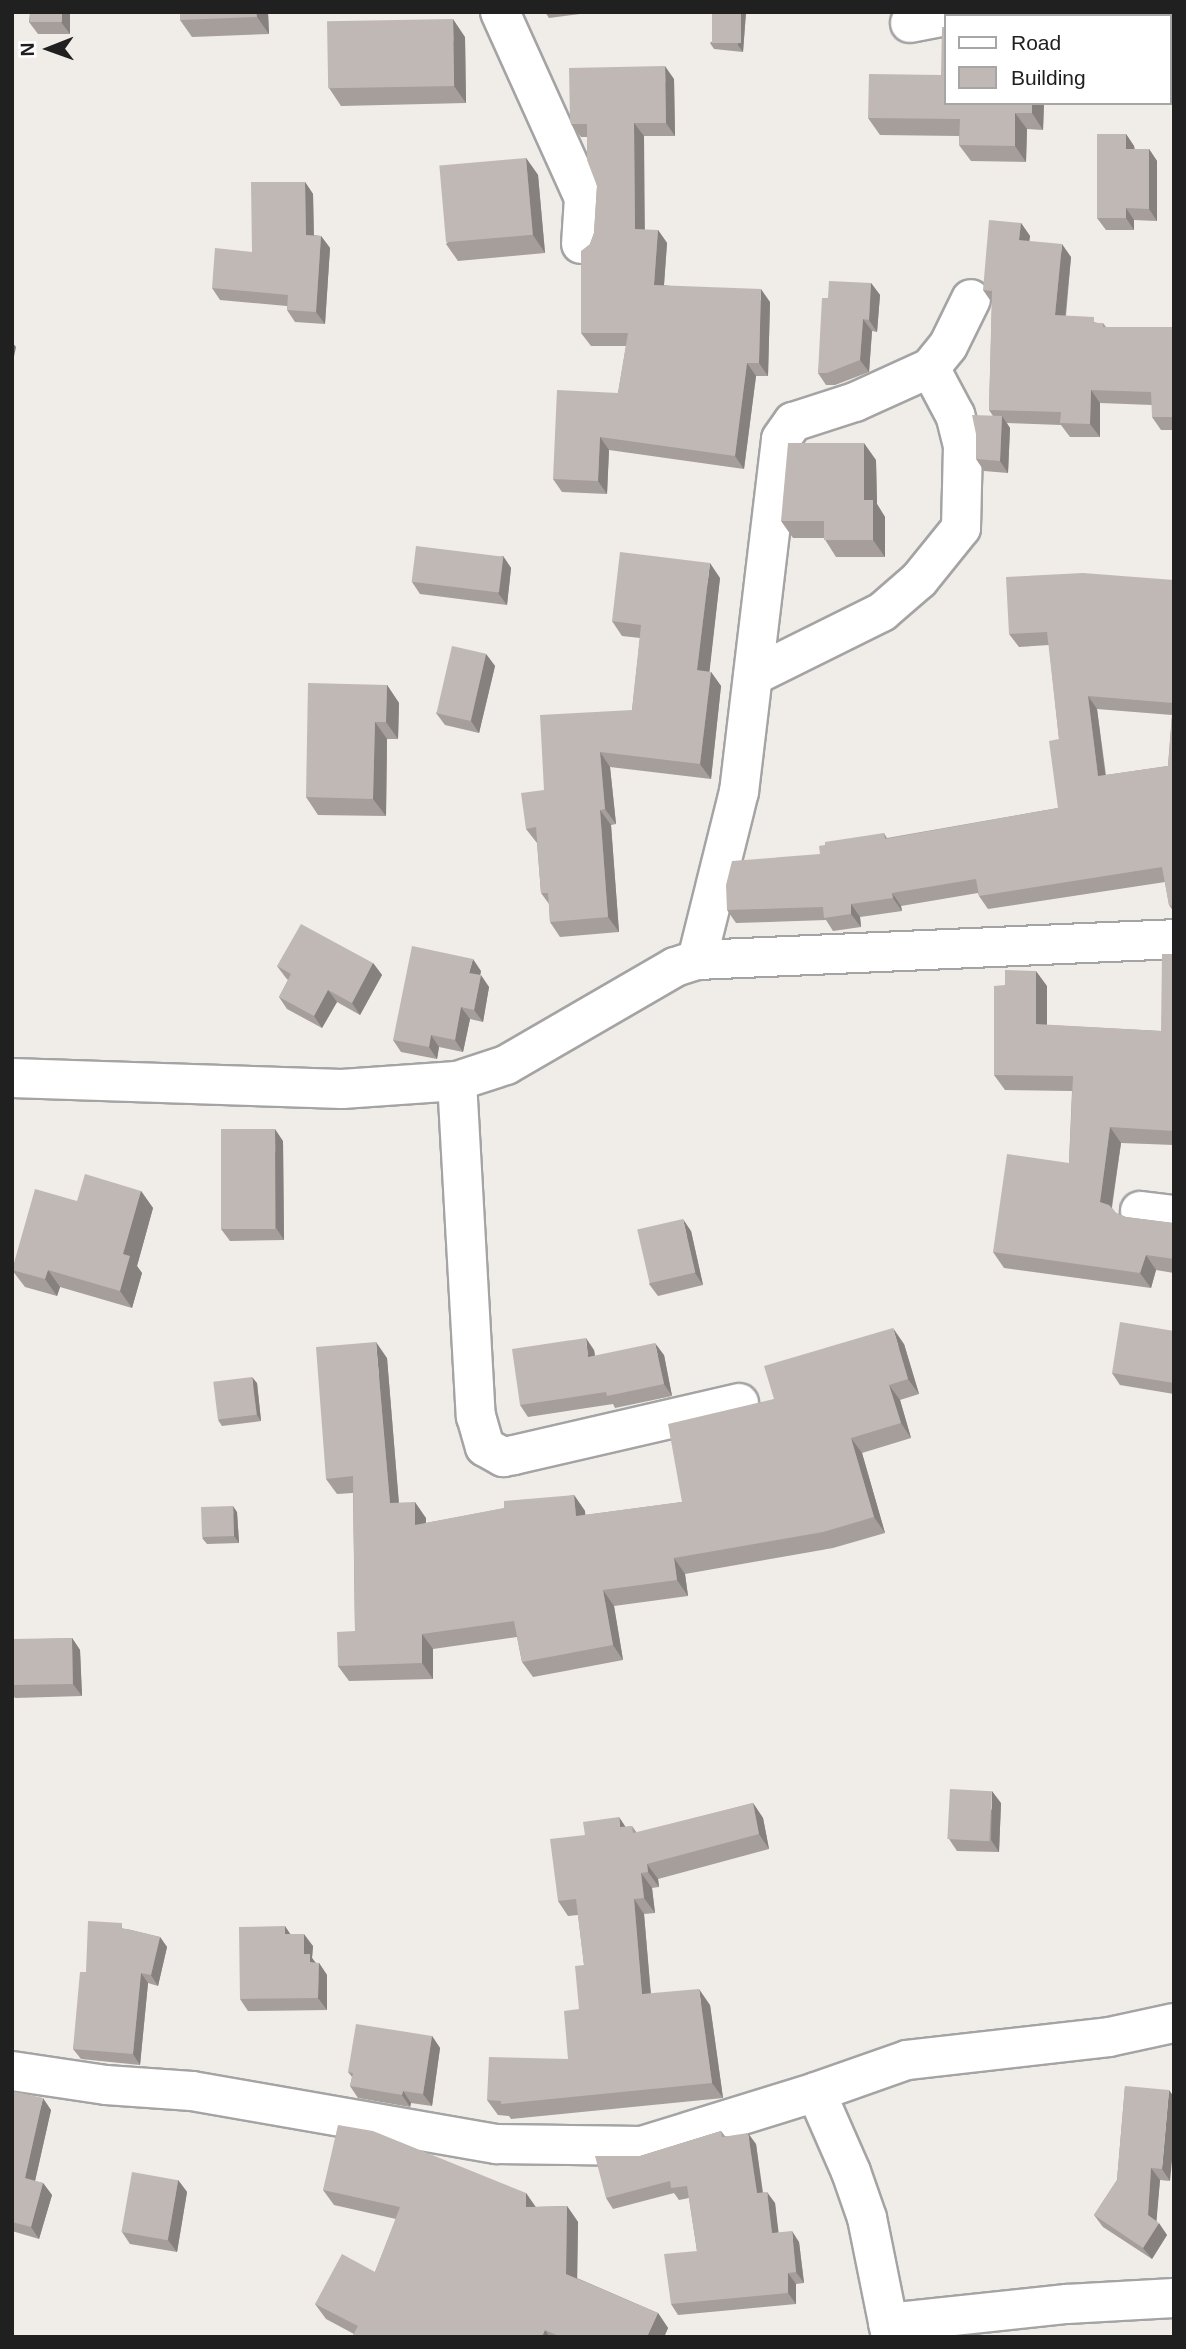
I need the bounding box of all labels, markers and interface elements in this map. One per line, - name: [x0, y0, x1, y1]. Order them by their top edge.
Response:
- north arrow: [14, 14, 84, 84]
- legend: [944, 14, 1172, 105]
- text: Road: [1011, 31, 1061, 54]
- text: N: [17, 42, 38, 56]
- text: Building: [1011, 66, 1086, 89]

